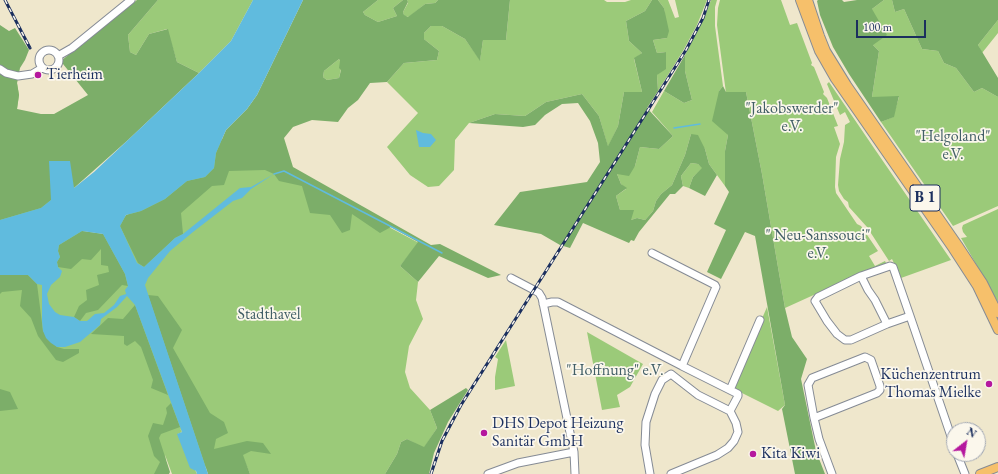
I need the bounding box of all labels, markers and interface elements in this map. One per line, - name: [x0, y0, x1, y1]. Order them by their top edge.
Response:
- scale bar: [858, 12, 928, 38]
- text: 100 m: [863, 19, 892, 35]
- place label: Tierheim: [46, 65, 103, 85]
- marker: Tierheim: [33, 70, 43, 80]
- park label: "Jakobswerder" e.V.: [745, 99, 839, 137]
- park label: "Helgoland" e.V.: [915, 127, 991, 165]
- road number: B 1: [910, 185, 940, 211]
- park label: " Neu-Sanssouci" e.V.: [766, 226, 870, 264]
- park label: Stadthavel: [238, 305, 300, 325]
- park label: "Hoffnung" e.V.: [566, 361, 664, 381]
- place label: Küchenzentrum Thomas Mielke: [880, 365, 981, 403]
- marker: Küchenzentrum Thomas Mielke: [984, 379, 994, 389]
- place label: DHS Depot Heizung Sanitär GmbH: [492, 414, 623, 452]
- north arrow: [946, 422, 986, 462]
- text: N: [964, 424, 979, 441]
- marker: DHS Depot Heizung Sanitär GmbH: [479, 428, 489, 438]
- place label: Kita Kiwi: [761, 444, 820, 464]
- marker: Kita Kiwi: [748, 449, 758, 459]

